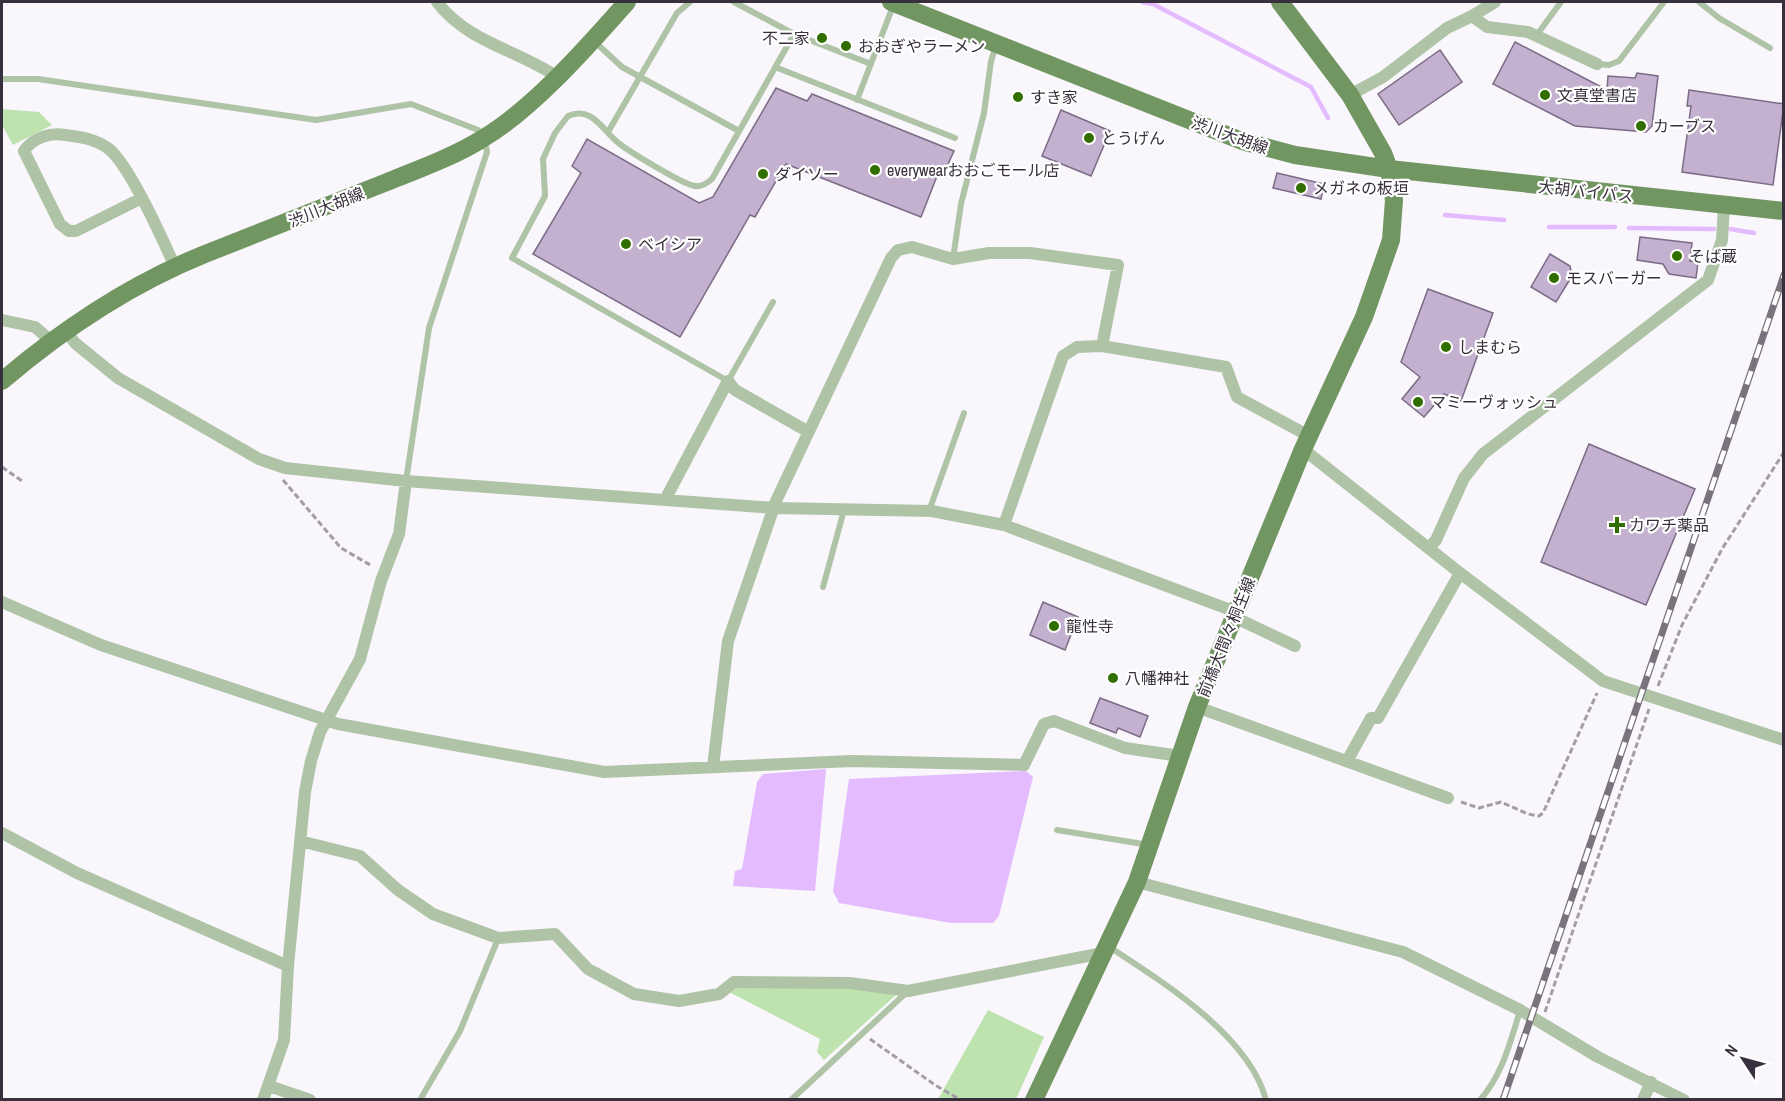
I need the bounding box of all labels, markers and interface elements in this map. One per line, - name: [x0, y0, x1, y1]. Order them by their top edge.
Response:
- place label: 不二家: [762, 27, 810, 49]
- marker: 不二家: [815, 31, 829, 45]
- place label: おおぎやラーメン: [858, 35, 985, 57]
- marker: おおぎやラーメン: [839, 39, 853, 53]
- place label: 文真堂書店: [1557, 84, 1637, 106]
- place label: すき家: [1030, 86, 1078, 108]
- marker: 文真堂書店: [1538, 88, 1552, 102]
- marker: すき家: [1011, 90, 1025, 104]
- street label: 渋川大胡線: [1189, 111, 1271, 159]
- place label: カーブス: [1653, 115, 1716, 137]
- marker: カーブス: [1634, 119, 1648, 133]
- place label: とうげん: [1101, 127, 1165, 149]
- marker: とうげん: [1082, 131, 1096, 145]
- place label: everywearおおごモール店: [887, 159, 1060, 181]
- place label: ダイソー: [775, 163, 839, 185]
- marker: everywearおおごモール店: [868, 163, 882, 177]
- marker: ダイソー: [756, 167, 770, 181]
- street label: 大胡バイパス: [1537, 175, 1635, 207]
- place label: メガネの板垣: [1313, 177, 1409, 199]
- marker: メガネの板垣: [1294, 181, 1308, 195]
- street label: 渋川大胡線: [285, 182, 367, 232]
- place label: ベイシア: [638, 233, 702, 255]
- marker: ベイシア: [619, 237, 633, 251]
- place label: そば蔵: [1689, 245, 1737, 267]
- marker: そば蔵: [1670, 249, 1684, 263]
- place label: モスバーガー: [1566, 267, 1662, 289]
- marker: モスバーガー: [1547, 271, 1561, 285]
- place label: しまむら: [1458, 336, 1522, 358]
- marker: しまむら: [1439, 340, 1453, 354]
- place label: マミーヴォッシュ: [1430, 391, 1558, 413]
- marker: マミーヴォッシュ: [1411, 395, 1425, 409]
- place label: カワチ薬品: [1629, 514, 1709, 536]
- marker: カワチ薬品: [1610, 518, 1624, 532]
- street label: 前橋大間々桐生線: [1192, 574, 1260, 700]
- place label: 龍性寺: [1066, 615, 1114, 637]
- marker: 龍性寺: [1047, 619, 1061, 633]
- place label: 八幡神社: [1125, 667, 1189, 689]
- marker: 八幡神社: [1106, 671, 1120, 685]
- north arrow: [1713, 1029, 1773, 1089]
- text: N: [1719, 1040, 1743, 1060]

